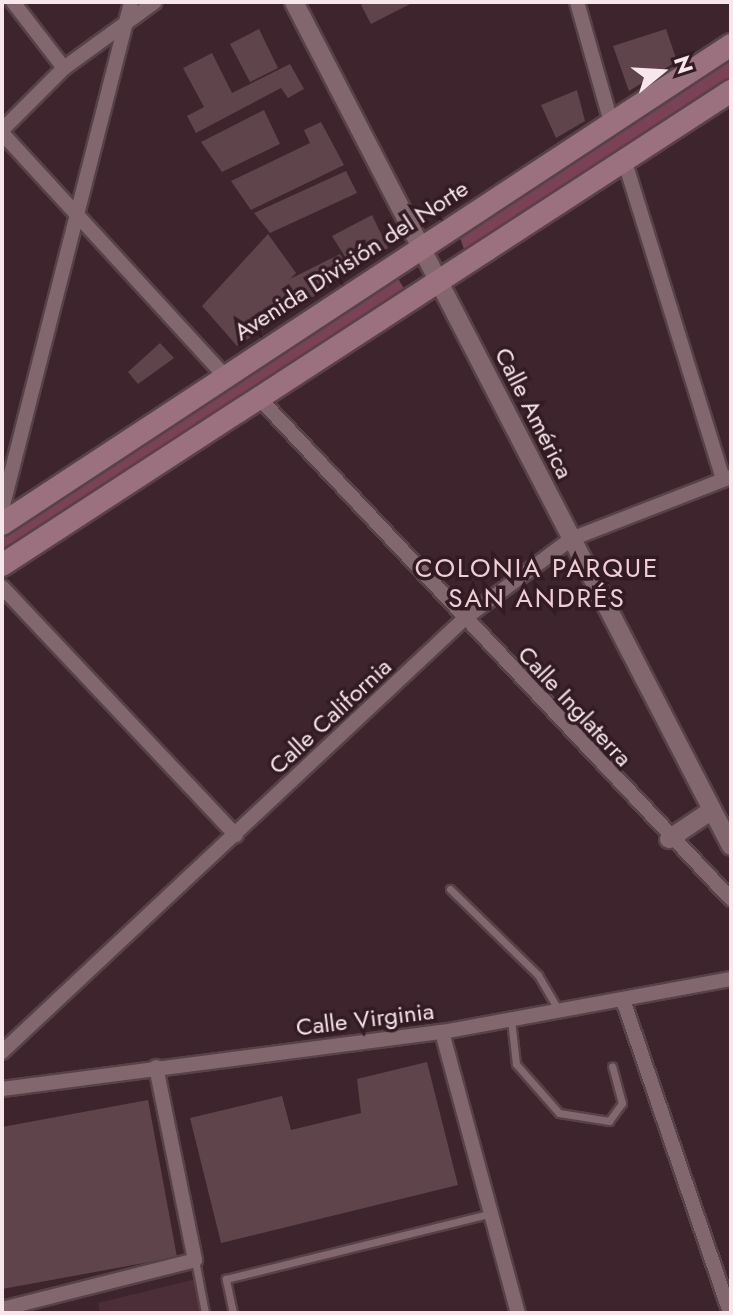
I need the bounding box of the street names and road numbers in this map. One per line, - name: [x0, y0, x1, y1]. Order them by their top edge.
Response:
- street label: Avenida División del Norte: [228, 173, 474, 347]
- street label: Calle América: [489, 343, 579, 483]
- street label: Calle Inglaterra: [512, 640, 638, 772]
- street label: Calle California: [263, 652, 397, 780]
- street label: Calle Virginia: [294, 996, 436, 1042]

